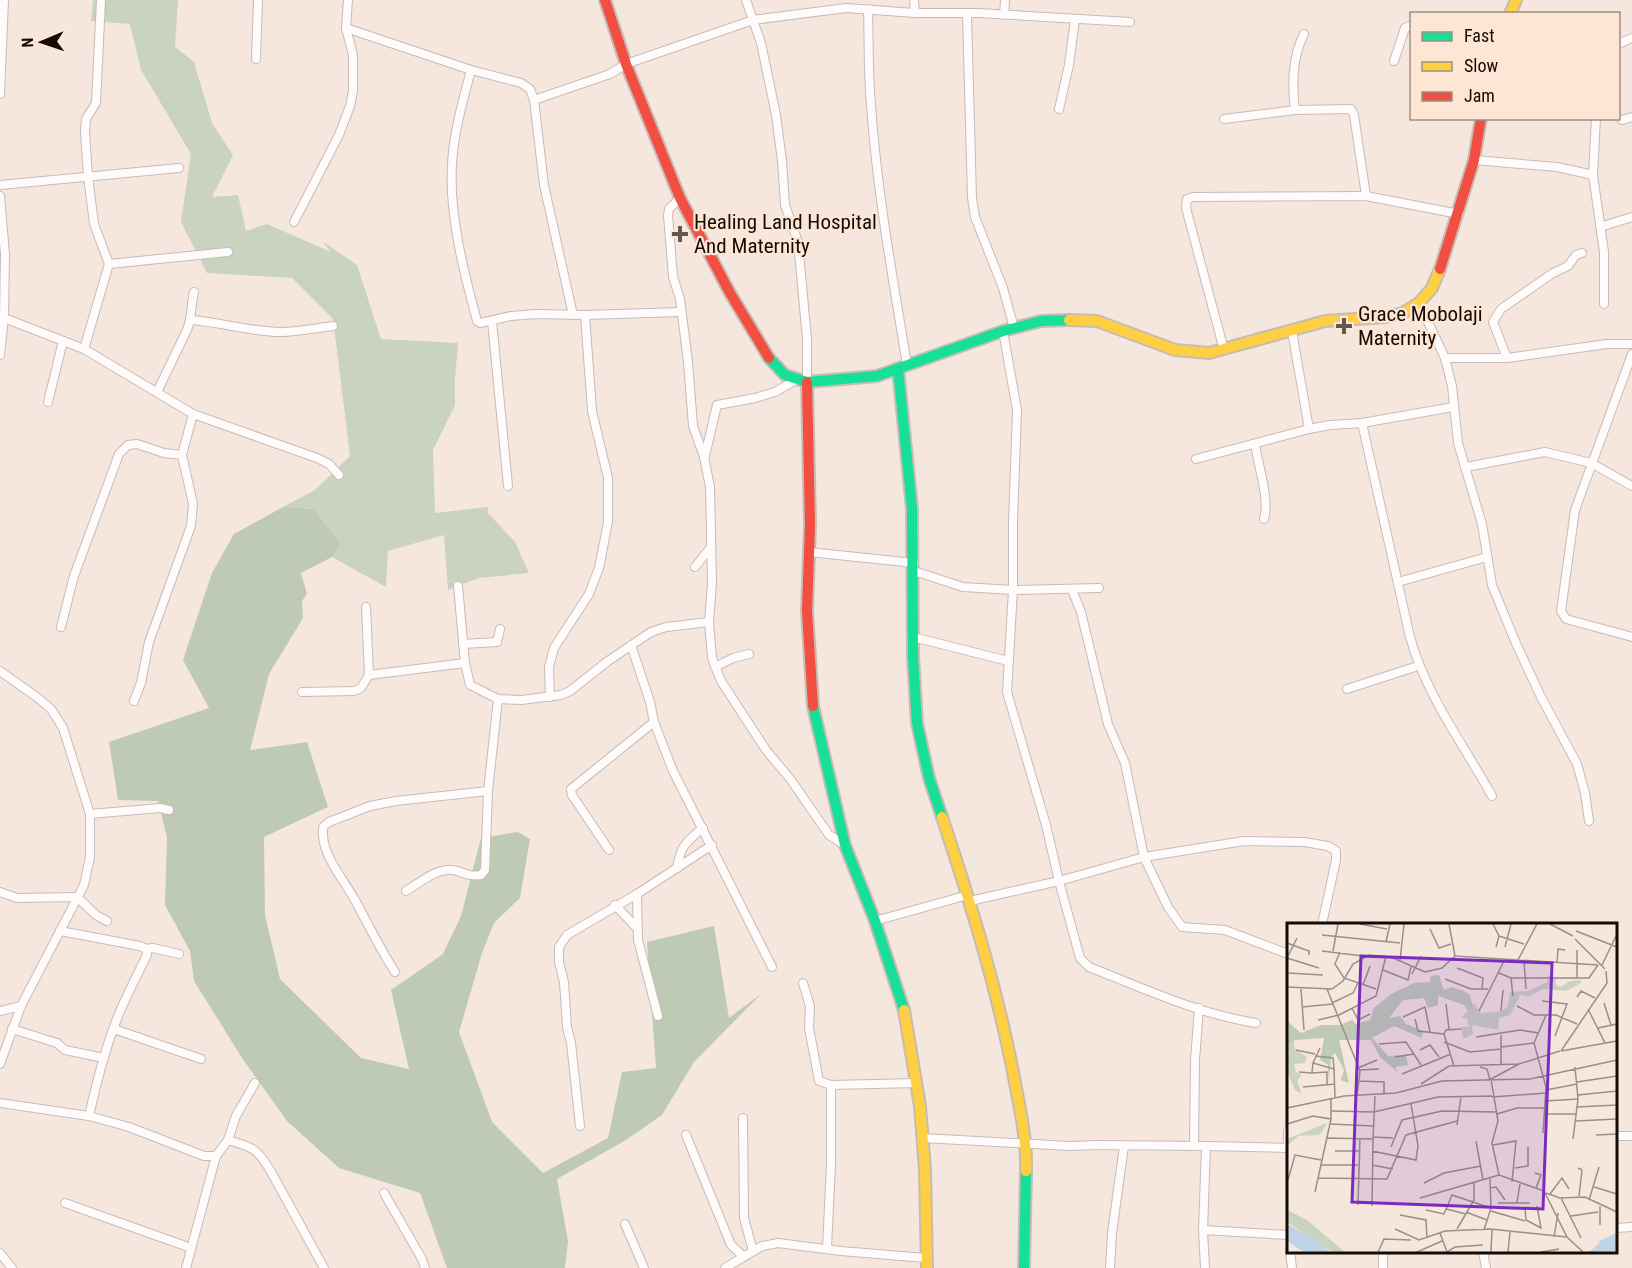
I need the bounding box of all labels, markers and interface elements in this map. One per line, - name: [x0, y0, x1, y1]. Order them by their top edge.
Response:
- north arrow: [12, 12, 72, 72]
- legend: [1410, 12, 1620, 120]
- text: Fast: [1464, 25, 1495, 46]
- text: N: [18, 37, 37, 48]
- text: Slow: [1464, 55, 1499, 76]
- text: Jam: [1464, 85, 1495, 106]
- place label: Healing Land Hospital And Maternity: [694, 210, 877, 258]
- marker: Healing Land Hospital And Maternity: [671, 225, 689, 243]
- place label: Grace Mobolaji Maternity: [1358, 302, 1483, 350]
- marker: Grace Mobolaji Maternity: [1335, 317, 1353, 335]
- inset map: [1287, 923, 1617, 1253]

